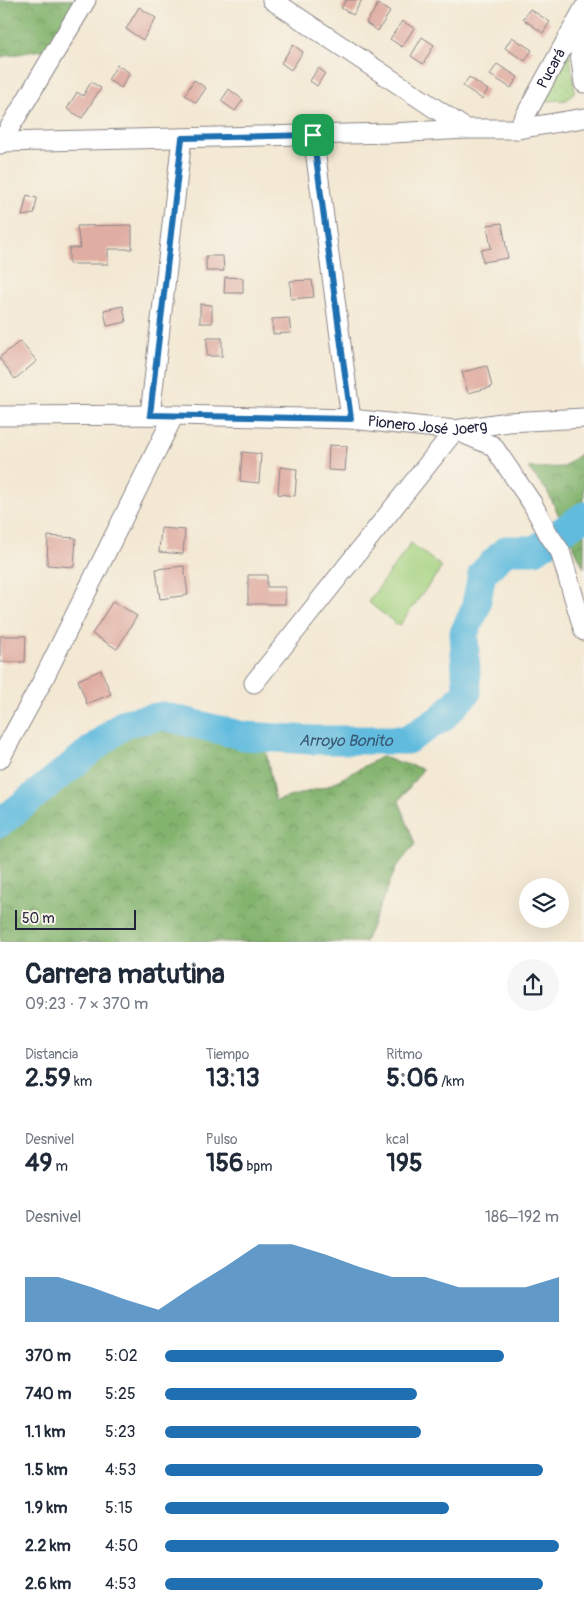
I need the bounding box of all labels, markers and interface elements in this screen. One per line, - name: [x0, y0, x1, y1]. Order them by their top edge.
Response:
- street label: Pucará: [533, 45, 570, 92]
- pin: [292, 114, 334, 156]
- icon: arrive: [299, 121, 327, 149]
- street label: Pionero José Joerg: [367, 412, 488, 440]
- water label: Arroyo Bonito: [298, 730, 394, 751]
- map controls: [519, 878, 569, 928]
- button: layers: [519, 878, 569, 928]
- scale bar: [15, 908, 136, 931]
- text: 50 m: [22, 910, 55, 927]
- text: Carrera matutina: [25, 957, 225, 992]
- button: share: [507, 959, 559, 1011]
- text: 09:23 · 7 × 370 m: [25, 994, 148, 1014]
- text: Distancia: [25, 1046, 78, 1063]
- text: Tiempo: [206, 1046, 249, 1063]
- text: Ritmo: [386, 1046, 423, 1063]
- text: 2.59: [25, 1063, 71, 1094]
- text: 13:13: [206, 1063, 260, 1094]
- text: 5:06: [386, 1063, 438, 1094]
- text: km: [71, 1073, 92, 1090]
- text: /km: [438, 1073, 465, 1090]
- text: Desnivel: [25, 1131, 74, 1148]
- text: Pulso: [206, 1131, 238, 1148]
- text: kcal: [386, 1131, 409, 1148]
- text: 49: [25, 1148, 52, 1179]
- text: 156: [206, 1148, 244, 1179]
- text: 195: [386, 1148, 423, 1179]
- text: m: [52, 1158, 68, 1175]
- text: bpm: [244, 1158, 273, 1175]
- text: Desnivel: [25, 1207, 81, 1227]
- text: 186–192 m: [485, 1207, 559, 1227]
- text: 370 m: [25, 1346, 71, 1366]
- text: 5:02: [105, 1346, 138, 1366]
- text: 740 m: [25, 1384, 71, 1404]
- text: 5:25: [105, 1384, 136, 1404]
- text: 1.1 km: [25, 1422, 65, 1442]
- text: 5:23: [105, 1422, 135, 1442]
- text: 1.5 km: [25, 1460, 68, 1480]
- text: 4:53: [105, 1460, 136, 1480]
- text: 1.9 km: [25, 1498, 67, 1518]
- text: 5:15: [105, 1498, 133, 1518]
- text: 2.2 km: [25, 1536, 71, 1556]
- text: 4:50: [105, 1536, 138, 1556]
- text: 2.6 km: [25, 1574, 71, 1594]
- text: 4:53: [105, 1574, 136, 1594]

